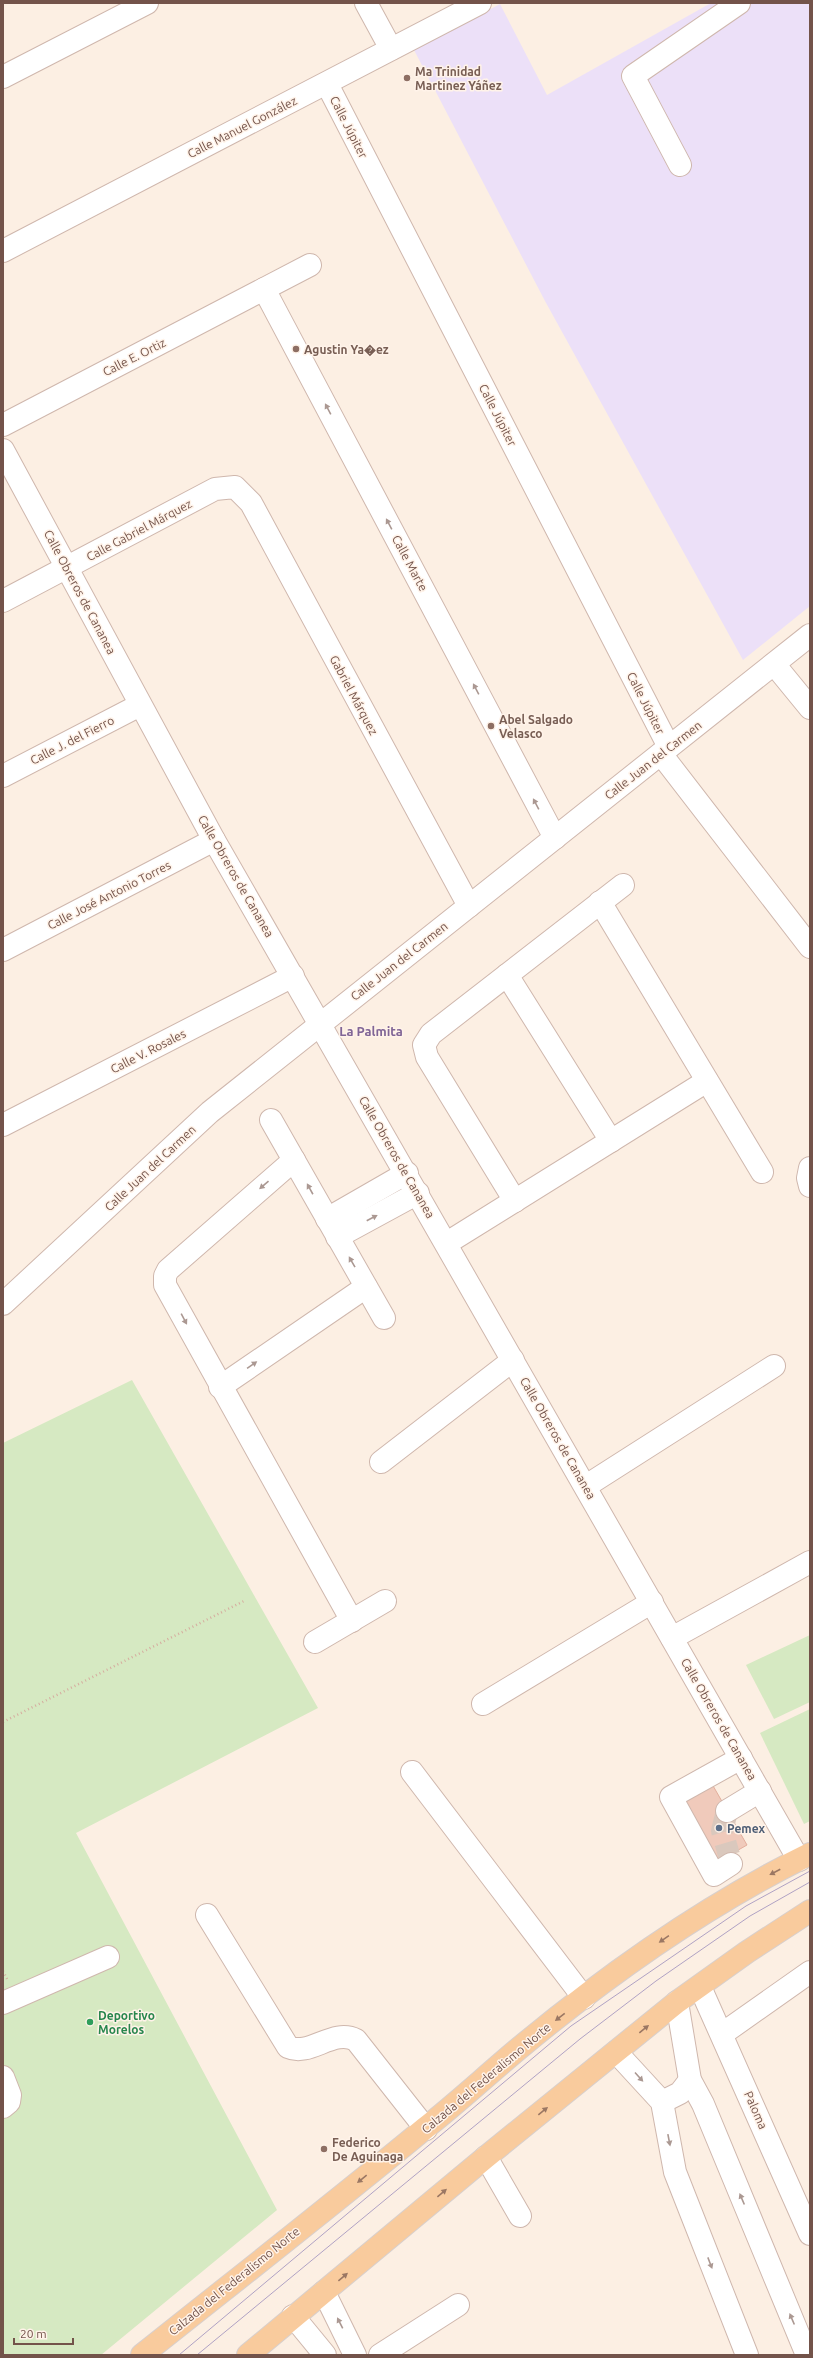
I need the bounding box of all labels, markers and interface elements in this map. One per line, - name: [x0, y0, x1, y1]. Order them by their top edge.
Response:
- place label: Ma Trinidad Martinez Yáñez: [415, 65, 502, 92]
- marker: Ma Trinidad Martinez Yáñez: [402, 73, 412, 83]
- street label: Calle Manuel González: [185, 94, 299, 160]
- street label: Calle Júpiter: [328, 94, 370, 161]
- street label: Calle E. Ortiz: [100, 335, 168, 378]
- place label: Agustin Ya�ez: [304, 343, 389, 357]
- marker: Agustin Ya�ez: [291, 344, 301, 354]
- street label: Calle Júpiter: [477, 382, 519, 449]
- one-way arrow: [325, 403, 331, 415]
- street label: Calle Gabriel Márquez: [84, 496, 194, 563]
- one-way arrow: [385, 518, 392, 530]
- street label: Calle Obreros de Cananea: [42, 528, 118, 656]
- street label: Calle Marte: [390, 533, 430, 593]
- street label: Gabriel Márquez: [328, 653, 381, 737]
- street label: Calle Júpiter: [625, 670, 667, 737]
- one-way arrow: [472, 683, 479, 694]
- street label: Calle J. del Fierro: [28, 713, 116, 767]
- place label: Abel Salgado Velasco: [499, 713, 573, 740]
- street label: Calle Juan del Carmen: [602, 718, 704, 802]
- marker: Abel Salgado Velasco: [486, 721, 496, 731]
- one-way arrow: [533, 798, 540, 809]
- street label: Calle Obreros de Cananea: [196, 813, 276, 939]
- street label: Calle José Antonio Torres: [45, 858, 173, 932]
- street label: Calle Juan del Carmen: [348, 919, 450, 1003]
- district label: La Palmita: [339, 1024, 403, 1038]
- street label: Calle V. Rosales: [108, 1026, 188, 1076]
- street label: Calle Obreros de Cananea: [357, 1094, 437, 1220]
- street label: Calle Juan del Carmen: [102, 1123, 198, 1213]
- one-way arrow: [259, 1181, 270, 1190]
- one-way arrow: [307, 1183, 314, 1195]
- one-way arrow: [366, 1215, 377, 1222]
- one-way arrow: [348, 1256, 355, 1268]
- one-way arrow: [180, 1313, 187, 1325]
- one-way arrow: [247, 1361, 258, 1369]
- street label: Calle Obreros de Cananea: [518, 1375, 598, 1501]
- street label: Calle Obreros de Cananea: [679, 1656, 759, 1782]
- place label: Pemex: [727, 1822, 766, 1835]
- marker: Pemex: [714, 1823, 724, 1833]
- one-way arrow: [770, 1869, 781, 1876]
- one-way arrow: [659, 1935, 669, 1943]
- place label: Deportivo Morelos: [98, 2009, 155, 2036]
- one-way arrow: [554, 2013, 565, 2021]
- marker: Deportivo Morelos: [85, 2017, 95, 2027]
- street label: Calzada del Federalismo Norte: [419, 2020, 553, 2136]
- one-way arrow: [639, 2025, 649, 2034]
- one-way arrow: [634, 2072, 644, 2082]
- street label: Paloma: [742, 2089, 770, 2131]
- one-way arrow: [537, 2106, 548, 2115]
- one-way arrow: [666, 2134, 672, 2146]
- place label: Federico De Aguinaga: [332, 2136, 403, 2163]
- marker: Federico De Aguinaga: [319, 2144, 329, 2154]
- one-way arrow: [357, 2175, 368, 2184]
- one-way arrow: [437, 2189, 448, 2198]
- one-way arrow: [739, 2192, 745, 2204]
- street label: Calzada del Federalismo Norte: [166, 2224, 302, 2338]
- one-way arrow: [708, 2257, 714, 2269]
- one-way arrow: [337, 2272, 348, 2281]
- one-way arrow: [789, 2313, 796, 2325]
- one-way arrow: [337, 2318, 343, 2329]
- scale bar: [14, 2320, 73, 2346]
- text: 20 m: [20, 2327, 47, 2340]

